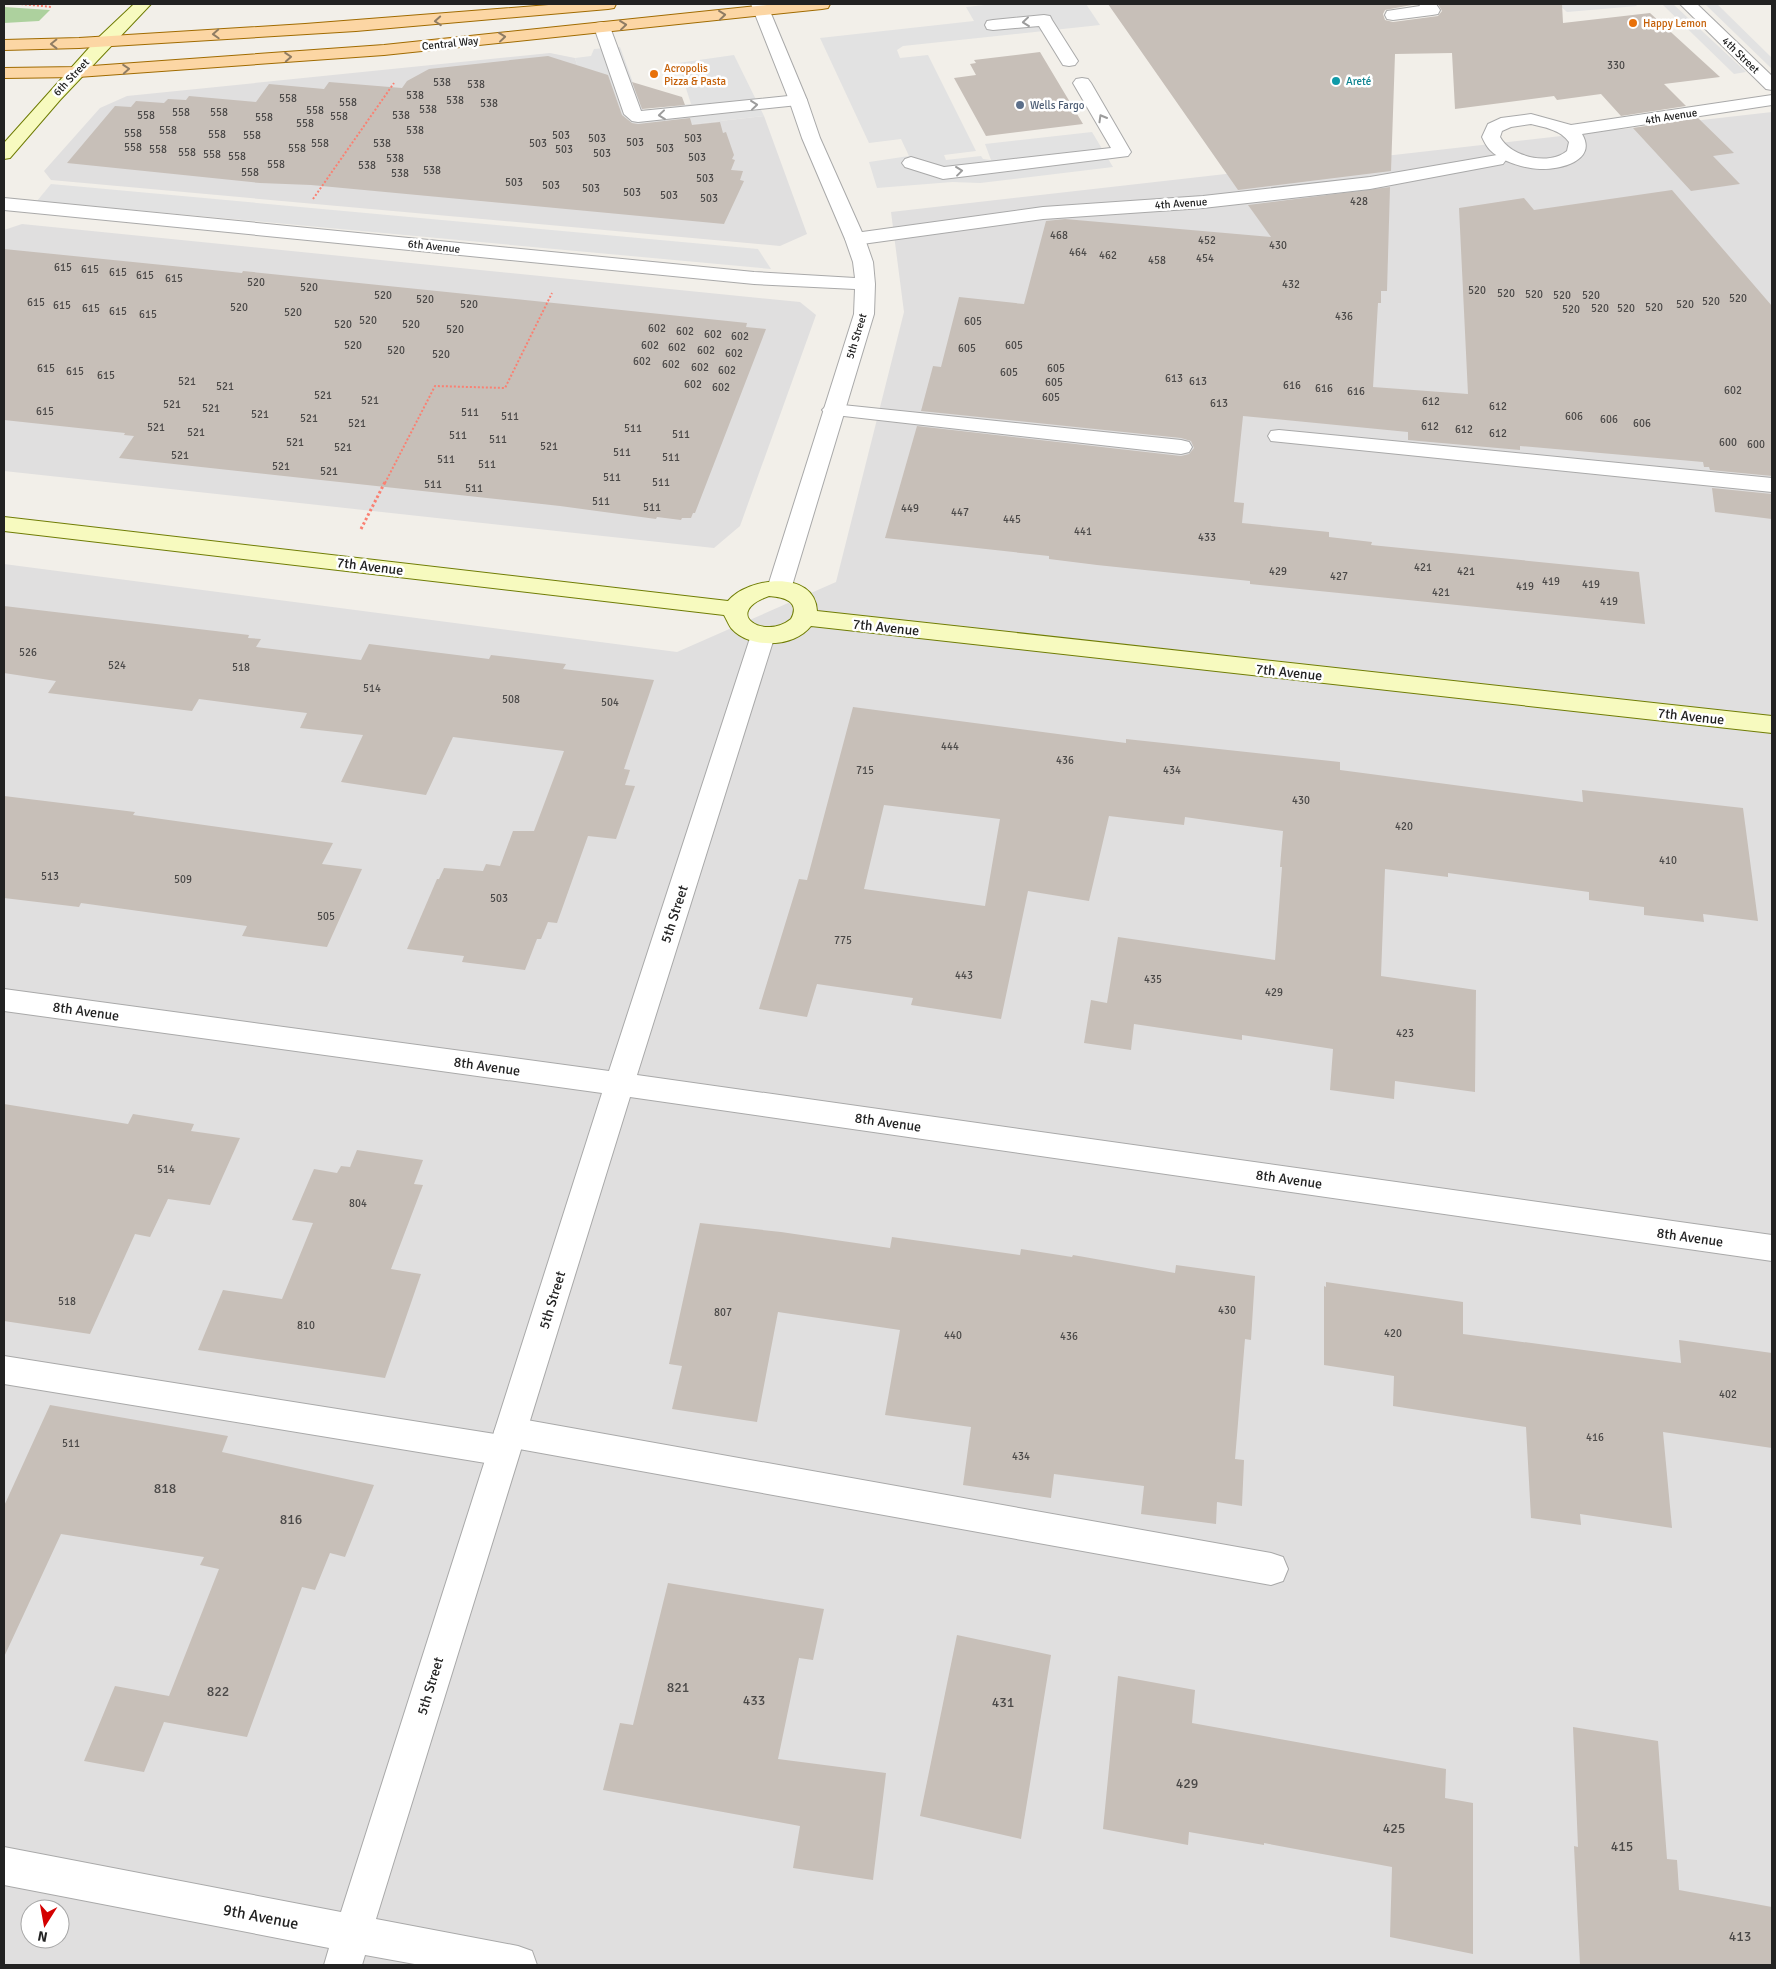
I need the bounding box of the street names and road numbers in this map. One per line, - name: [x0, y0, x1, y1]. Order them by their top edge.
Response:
- street label: Central Way: [421, 34, 480, 53]
- street label: 4th Street: [1719, 34, 1762, 76]
- street label: 6th Street: [51, 56, 92, 99]
- street label: 4th Avenue: [1644, 106, 1698, 127]
- street label: 4th Avenue: [1154, 195, 1208, 212]
- street label: 6th Avenue: [407, 237, 461, 256]
- street label: 5th Street: [843, 312, 870, 360]
- street label: 7th Avenue: [336, 554, 404, 579]
- street label: 7th Avenue: [852, 616, 920, 639]
- street label: 7th Avenue: [1255, 661, 1323, 684]
- street label: 7th Avenue: [1657, 705, 1725, 728]
- street label: 5th Street: [657, 883, 692, 945]
- street label: 8th Avenue: [52, 998, 120, 1025]
- street label: 8th Avenue: [453, 1053, 521, 1080]
- street label: 8th Avenue: [854, 1109, 922, 1136]
- street label: 8th Avenue: [1255, 1166, 1323, 1193]
- street label: 8th Avenue: [1656, 1224, 1724, 1251]
- street label: 5th Street: [536, 1269, 569, 1331]
- street label: 5th Street: [414, 1655, 447, 1717]
- street label: 9th Avenue: [221, 1900, 300, 1934]

